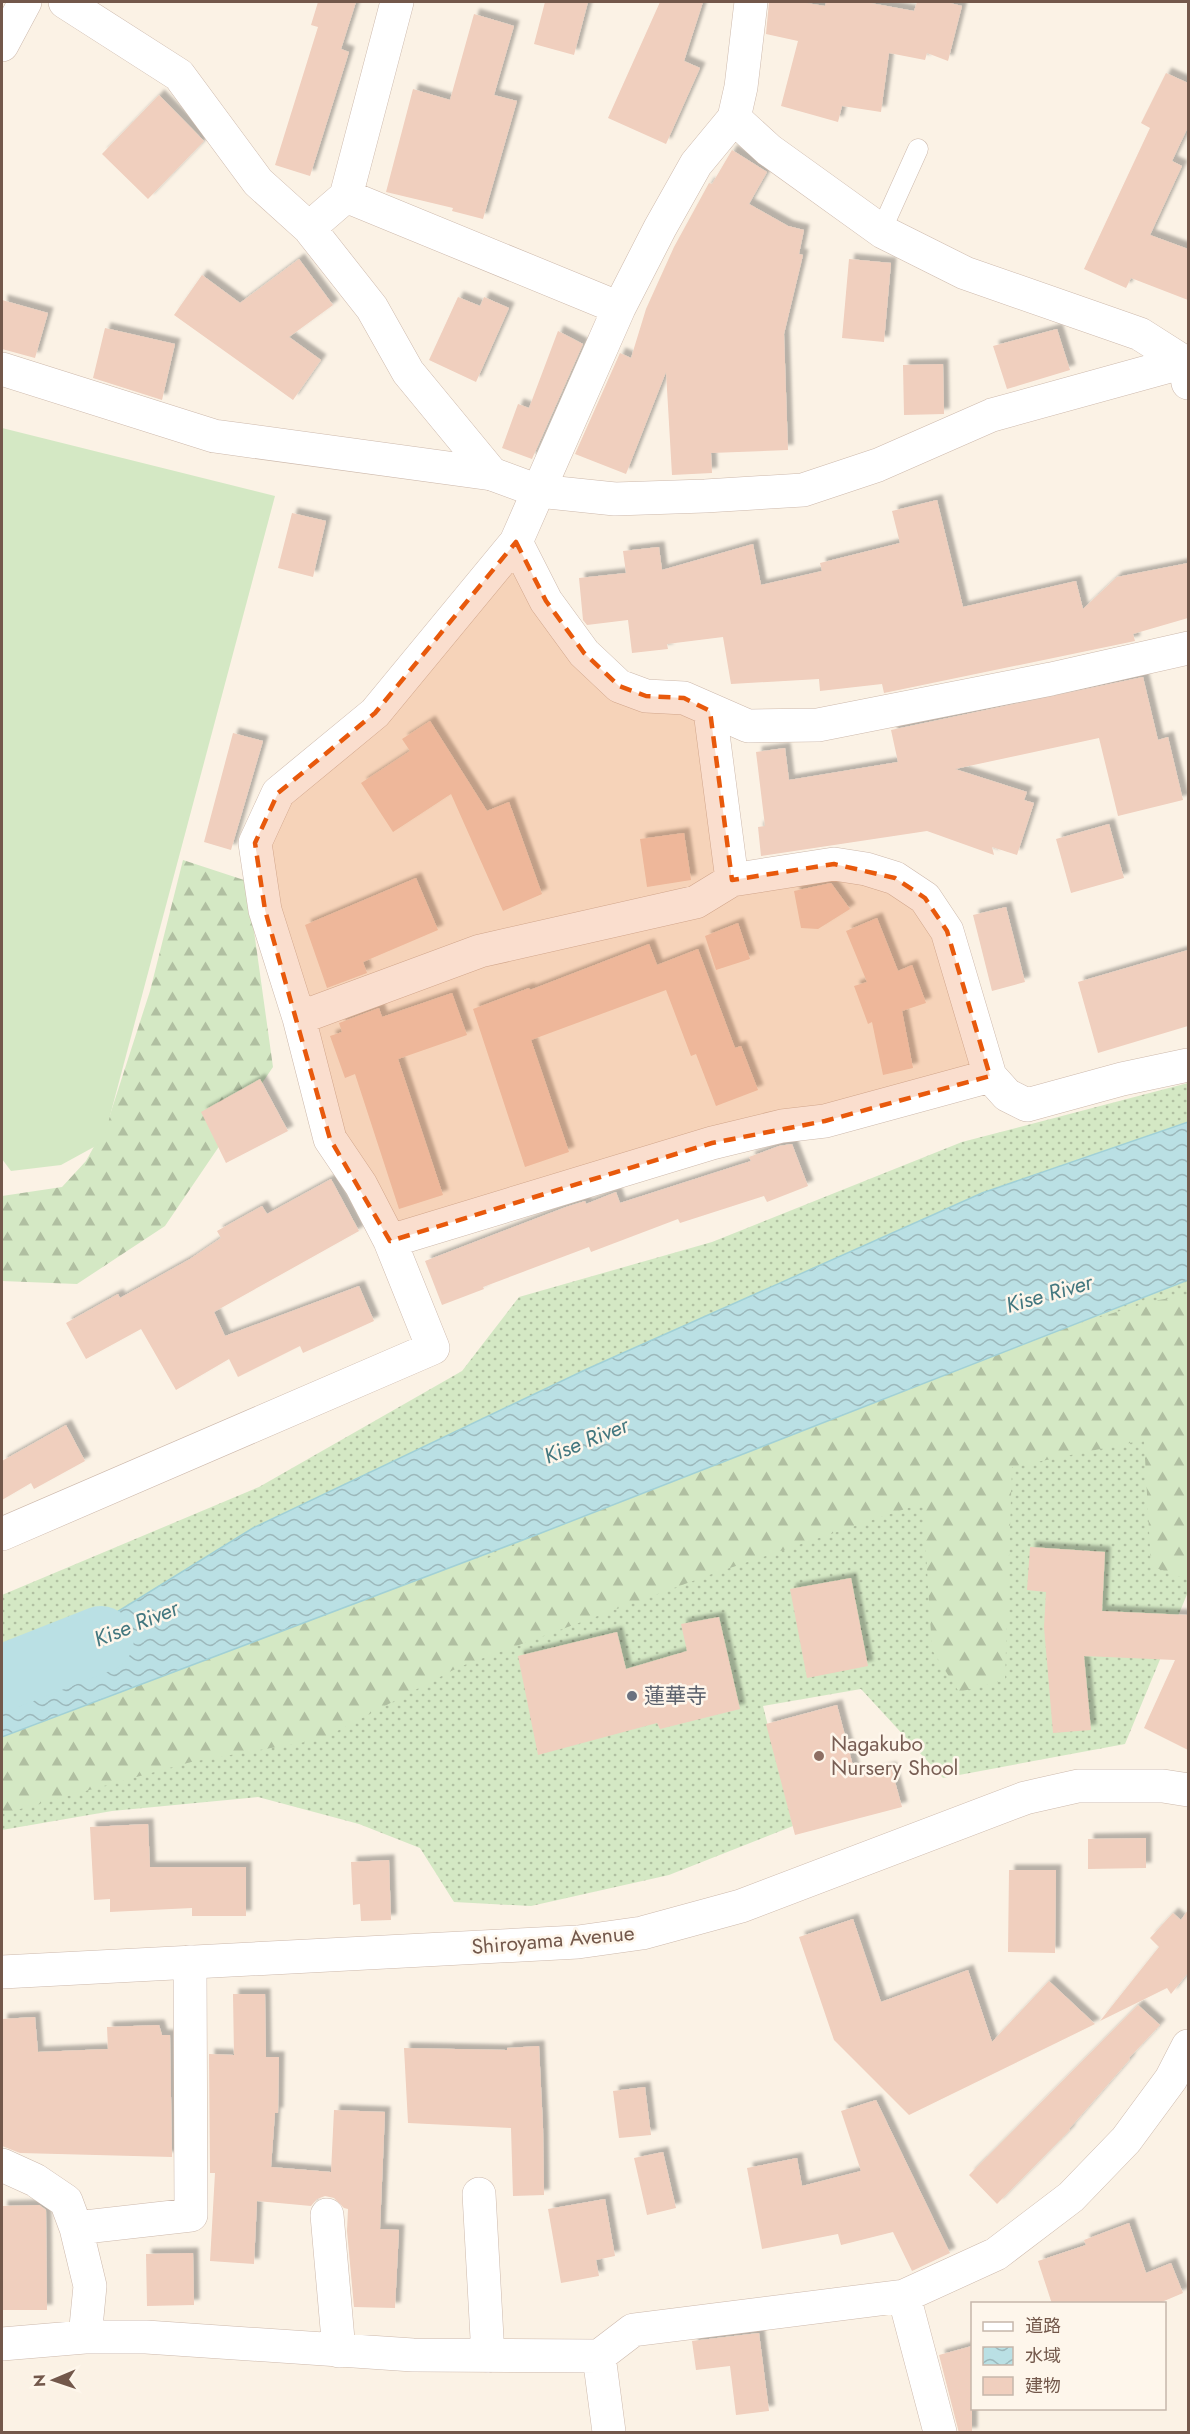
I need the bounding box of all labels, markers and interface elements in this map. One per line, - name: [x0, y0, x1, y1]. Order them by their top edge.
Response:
- water label: Kise River: [1002, 1265, 1098, 1321]
- water label: Kise River: [539, 1408, 635, 1471]
- water label: Kise River: [89, 1591, 185, 1654]
- place label: 蓮華寺: [644, 1681, 707, 1711]
- marker: 蓮華寺: [625, 1689, 639, 1703]
- place label: Nagakubo Nursery Shool: [831, 1729, 958, 1783]
- marker: Nagakubo Nursery Shool: [812, 1749, 826, 1763]
- street label: Shiroyama Avenue: [470, 1918, 636, 1962]
- legend: [971, 2302, 1166, 2410]
- text: 道路: [1025, 2313, 1061, 2339]
- text: 水域: [1025, 2343, 1061, 2369]
- north arrow: [24, 2350, 84, 2410]
- text: 建物: [1025, 2373, 1061, 2399]
- text: N: [28, 2374, 51, 2387]

